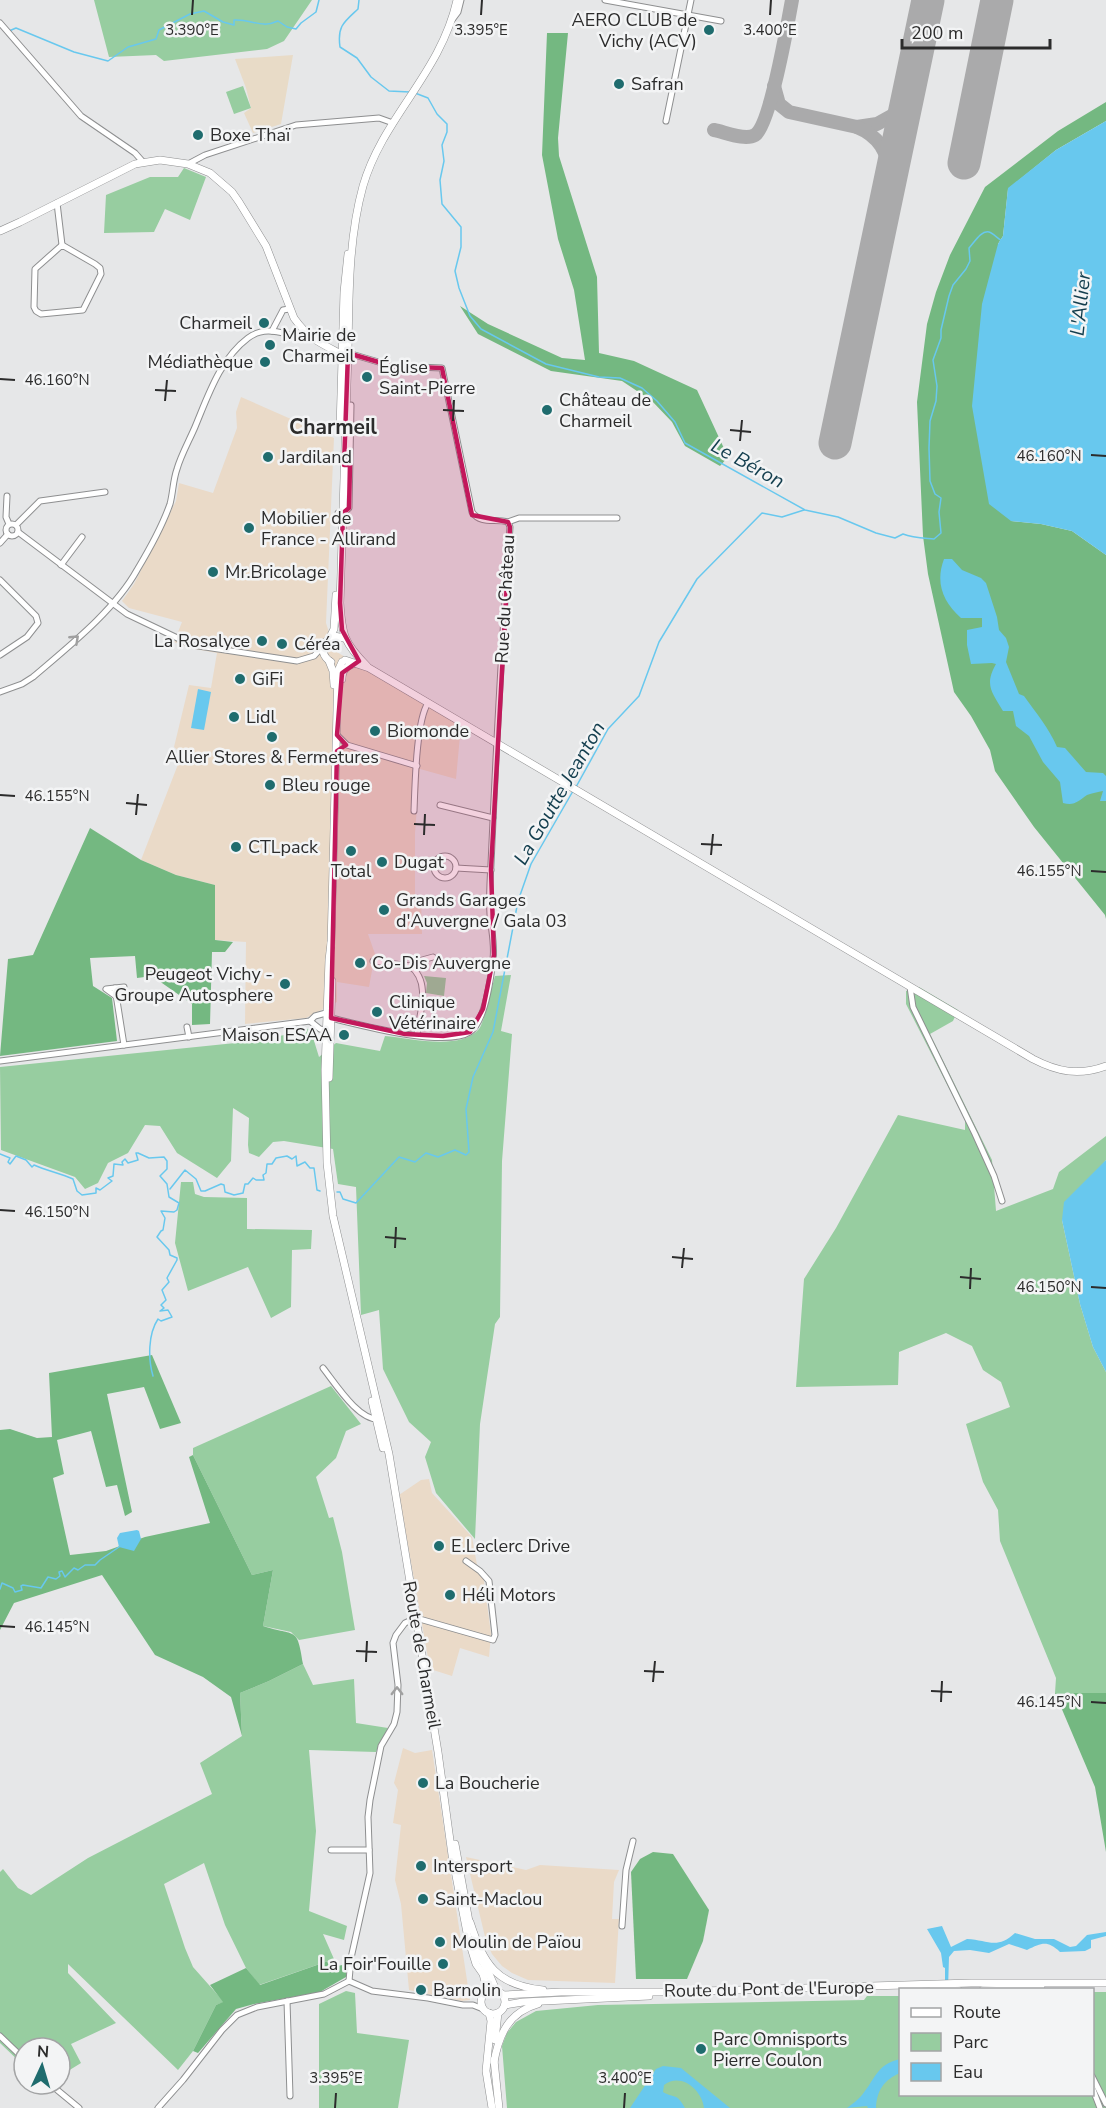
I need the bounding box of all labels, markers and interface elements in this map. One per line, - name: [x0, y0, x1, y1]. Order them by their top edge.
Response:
- place label: AERO CLUB de Vichy (ACV): [572, 8, 697, 53]
- scale bar: [902, 12, 1050, 50]
- text: 3.390°E: [165, 20, 219, 40]
- text: 3.395°E: [454, 20, 508, 40]
- text: 3.400°E: [743, 20, 797, 40]
- text: 200 m: [911, 21, 963, 45]
- marker: AERO CLUB de Vichy (ACV): [702, 23, 716, 37]
- place label: Safran: [631, 72, 684, 96]
- marker: Safran: [612, 77, 626, 91]
- place label: Boxe Thaï: [210, 123, 291, 147]
- marker: Boxe Thaï: [191, 128, 205, 142]
- water label: L'Allier: [1064, 270, 1097, 337]
- place label: Charmeil: [179, 311, 253, 335]
- marker: Charmeil: [257, 316, 271, 330]
- place label: Mairie de Charmeil: [282, 323, 356, 368]
- marker: Mairie de Charmeil: [263, 338, 277, 352]
- place label: Médiathèque: [148, 350, 253, 374]
- marker: Médiathèque: [258, 355, 272, 369]
- place label: Église Saint-Pierre: [379, 355, 475, 400]
- text: 46.160°N: [24, 370, 90, 390]
- marker: Église Saint-Pierre: [360, 370, 374, 384]
- place label: Château de Charmeil: [559, 388, 651, 433]
- marker: Château de Charmeil: [540, 403, 554, 417]
- district label: Charmeil: [289, 413, 377, 441]
- water label: Le Béron: [706, 432, 789, 495]
- place label: Jardiland: [279, 445, 352, 469]
- text: 46.160°N: [1016, 446, 1082, 466]
- marker: Jardiland: [261, 450, 275, 464]
- place label: Mobilier de France - Allirand: [261, 506, 396, 551]
- marker: Mobilier de France - Allirand: [242, 521, 256, 535]
- street label: Rue du Château: [490, 534, 520, 664]
- place label: Mr.Bricolage: [225, 560, 327, 584]
- marker: Mr.Bricolage: [206, 565, 220, 579]
- place label: La Rosalyce: [154, 629, 250, 653]
- place label: Céréa: [294, 632, 341, 656]
- marker: La Rosalyce: [255, 634, 269, 648]
- one-way arrow: [68, 635, 79, 646]
- marker: Céréa: [275, 637, 289, 651]
- place label: GiFi: [252, 667, 283, 691]
- marker: GiFi: [233, 672, 247, 686]
- place label: Lidl: [246, 705, 276, 729]
- marker: Lidl: [227, 710, 241, 724]
- water label: La Goutte Jeanton: [507, 717, 611, 870]
- place label: Biomonde: [387, 719, 469, 743]
- marker: Biomonde: [368, 724, 382, 738]
- marker: Allier Stores & Fermetures: [265, 730, 279, 744]
- place label: Allier Stores & Fermetures: [165, 745, 379, 769]
- place label: Bleu rouge: [282, 773, 370, 797]
- marker: Bleu rouge: [263, 778, 277, 792]
- text: 46.155°N: [24, 786, 90, 806]
- place label: CTLpack: [248, 835, 319, 859]
- marker: CTLpack: [229, 840, 243, 854]
- marker: Total: [344, 844, 358, 858]
- place label: Dugat: [394, 850, 445, 874]
- marker: Dugat: [375, 855, 389, 869]
- place label: Total: [331, 859, 372, 883]
- text: 46.155°N: [1016, 861, 1082, 881]
- place label: Grands Garages d'Auvergne / Gala 03: [396, 888, 567, 933]
- marker: Grands Garages d'Auvergne / Gala 03: [377, 903, 391, 917]
- place label: Co-Dis Auvergne: [372, 951, 511, 975]
- marker: Co-Dis Auvergne: [353, 956, 367, 970]
- place label: Peugeot Vichy - Groupe Autosphere: [115, 962, 273, 1007]
- marker: Peugeot Vichy - Groupe Autosphere: [278, 977, 292, 991]
- place label: Clinique Vétérinaire: [388, 990, 476, 1035]
- marker: Clinique Vétérinaire: [370, 1005, 384, 1019]
- place label: Maison ESAA: [222, 1023, 332, 1047]
- marker: Maison ESAA: [337, 1028, 351, 1042]
- text: 46.150°N: [24, 1202, 90, 1222]
- text: 46.150°N: [1016, 1277, 1082, 1297]
- place label: E.Leclerc Drive: [451, 1534, 570, 1558]
- marker: E.Leclerc Drive: [432, 1539, 446, 1553]
- street label: Route de Charmeil: [397, 1579, 447, 1732]
- place label: Héli Motors: [462, 1583, 556, 1607]
- marker: Héli Motors: [443, 1588, 457, 1602]
- text: 46.145°N: [24, 1617, 90, 1637]
- one-way arrow: [391, 1686, 403, 1695]
- text: 46.145°N: [1016, 1692, 1082, 1712]
- place label: La Boucherie: [435, 1771, 540, 1795]
- marker: La Boucherie: [416, 1776, 430, 1790]
- place label: Intersport: [433, 1854, 513, 1878]
- marker: Intersport: [414, 1859, 428, 1873]
- place label: Saint-Maclou: [435, 1887, 542, 1911]
- marker: Saint-Maclou: [416, 1892, 430, 1906]
- place label: Moulin de Païou: [452, 1930, 581, 1954]
- marker: Moulin de Païou: [433, 1935, 447, 1949]
- place label: La Foir'Fouille: [319, 1952, 431, 1976]
- marker: La Foir'Fouille: [436, 1957, 450, 1971]
- street label: Route du Pont de l'Europe: [664, 1975, 874, 2003]
- place label: Barnolin: [433, 1978, 501, 2002]
- marker: Barnolin: [414, 1983, 428, 1997]
- legend: [899, 1988, 1094, 2096]
- text: Route: [953, 2000, 1001, 2024]
- place label: Parc Omnisports Pierre Coulon: [713, 2027, 847, 2072]
- text: Parc: [953, 2030, 988, 2054]
- north arrow: [12, 2036, 72, 2096]
- text: N: [36, 2041, 50, 2063]
- marker: Parc Omnisports Pierre Coulon: [694, 2042, 708, 2056]
- text: Eau: [953, 2060, 983, 2084]
- text: 3.395°E: [309, 2068, 363, 2088]
- text: 3.400°E: [598, 2068, 652, 2088]

